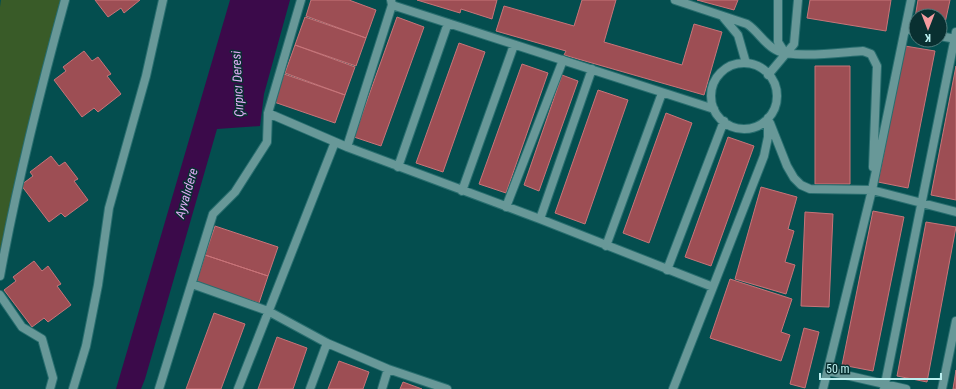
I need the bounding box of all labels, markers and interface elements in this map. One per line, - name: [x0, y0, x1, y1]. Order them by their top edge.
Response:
- north arrow: [908, 8, 948, 48]
- text: K: [924, 31, 931, 44]
- water label: Çırpıcı Deresi: [228, 50, 247, 117]
- water label: Ayvalıdere: [172, 166, 201, 221]
- scale bar: [820, 355, 941, 381]
- text: 50 m: [826, 362, 850, 376]

